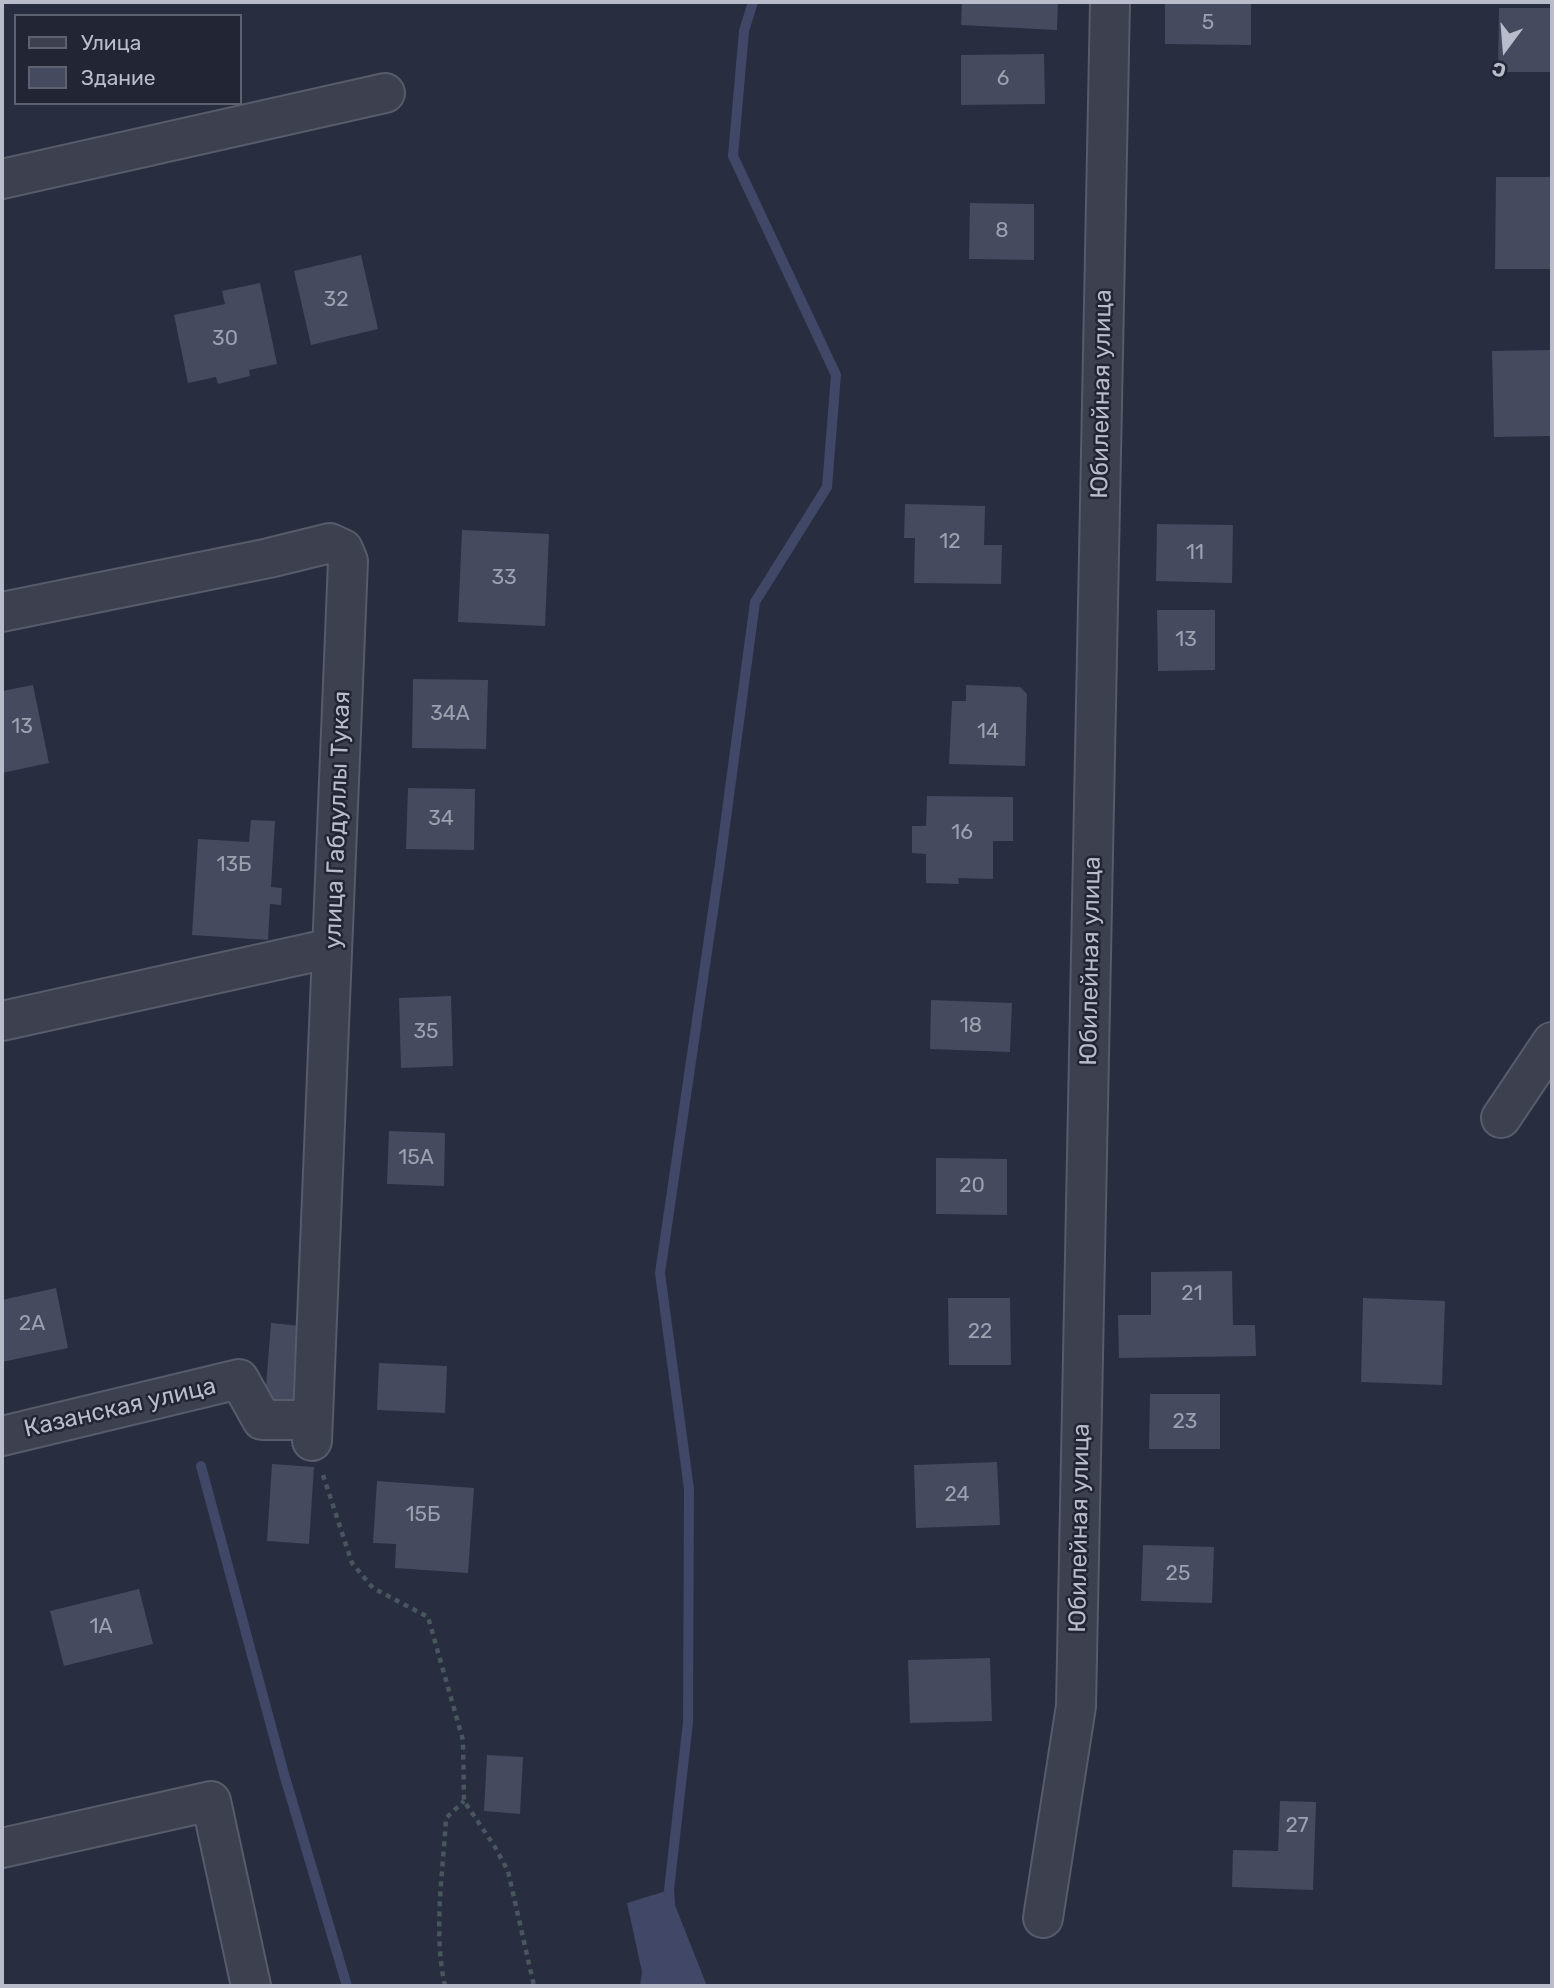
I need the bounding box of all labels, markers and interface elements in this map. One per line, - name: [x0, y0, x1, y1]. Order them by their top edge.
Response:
- house number: 5: [1202, 10, 1214, 36]
- legend: [14, 14, 242, 105]
- north arrow: [1470, 14, 1540, 84]
- text: Улица: [81, 30, 141, 55]
- text: С: [1489, 57, 1509, 83]
- text: Здание: [81, 65, 156, 90]
- house number: 6: [997, 66, 1009, 92]
- house number: 8: [995, 218, 1009, 244]
- house number: 32: [324, 287, 348, 313]
- street label: Юбилейная улица: [1086, 289, 1118, 499]
- house number: 30: [212, 326, 238, 352]
- house number: 12: [939, 529, 961, 555]
- house number: 11: [1186, 540, 1204, 566]
- house number: 33: [491, 565, 517, 591]
- house number: 13: [1175, 627, 1197, 653]
- street label: улица Габдуллы Тукая: [319, 690, 357, 950]
- house number: 34А: [430, 701, 470, 727]
- house number: 13: [11, 714, 33, 740]
- house number: 14: [977, 719, 999, 745]
- house number: 34: [428, 806, 454, 832]
- house number: 16: [951, 820, 973, 846]
- house number: 13Б: [216, 852, 252, 878]
- street label: Юбилейная улица: [1075, 856, 1107, 1066]
- house number: 18: [960, 1013, 982, 1039]
- house number: 35: [413, 1019, 439, 1045]
- house number: 15А: [398, 1145, 434, 1171]
- house number: 20: [959, 1173, 985, 1199]
- house number: 21: [1181, 1281, 1203, 1307]
- house number: 2А: [19, 1311, 45, 1337]
- house number: 22: [968, 1319, 992, 1345]
- street label: Казанская улица: [21, 1372, 219, 1444]
- house number: 23: [1173, 1409, 1197, 1435]
- street label: Юбилейная улица: [1064, 1423, 1096, 1633]
- house number: 24: [944, 1482, 970, 1508]
- house number: 15Б: [406, 1502, 440, 1528]
- house number: 25: [1166, 1561, 1190, 1587]
- house number: 1А: [89, 1614, 113, 1640]
- house number: 27: [1285, 1813, 1309, 1839]

